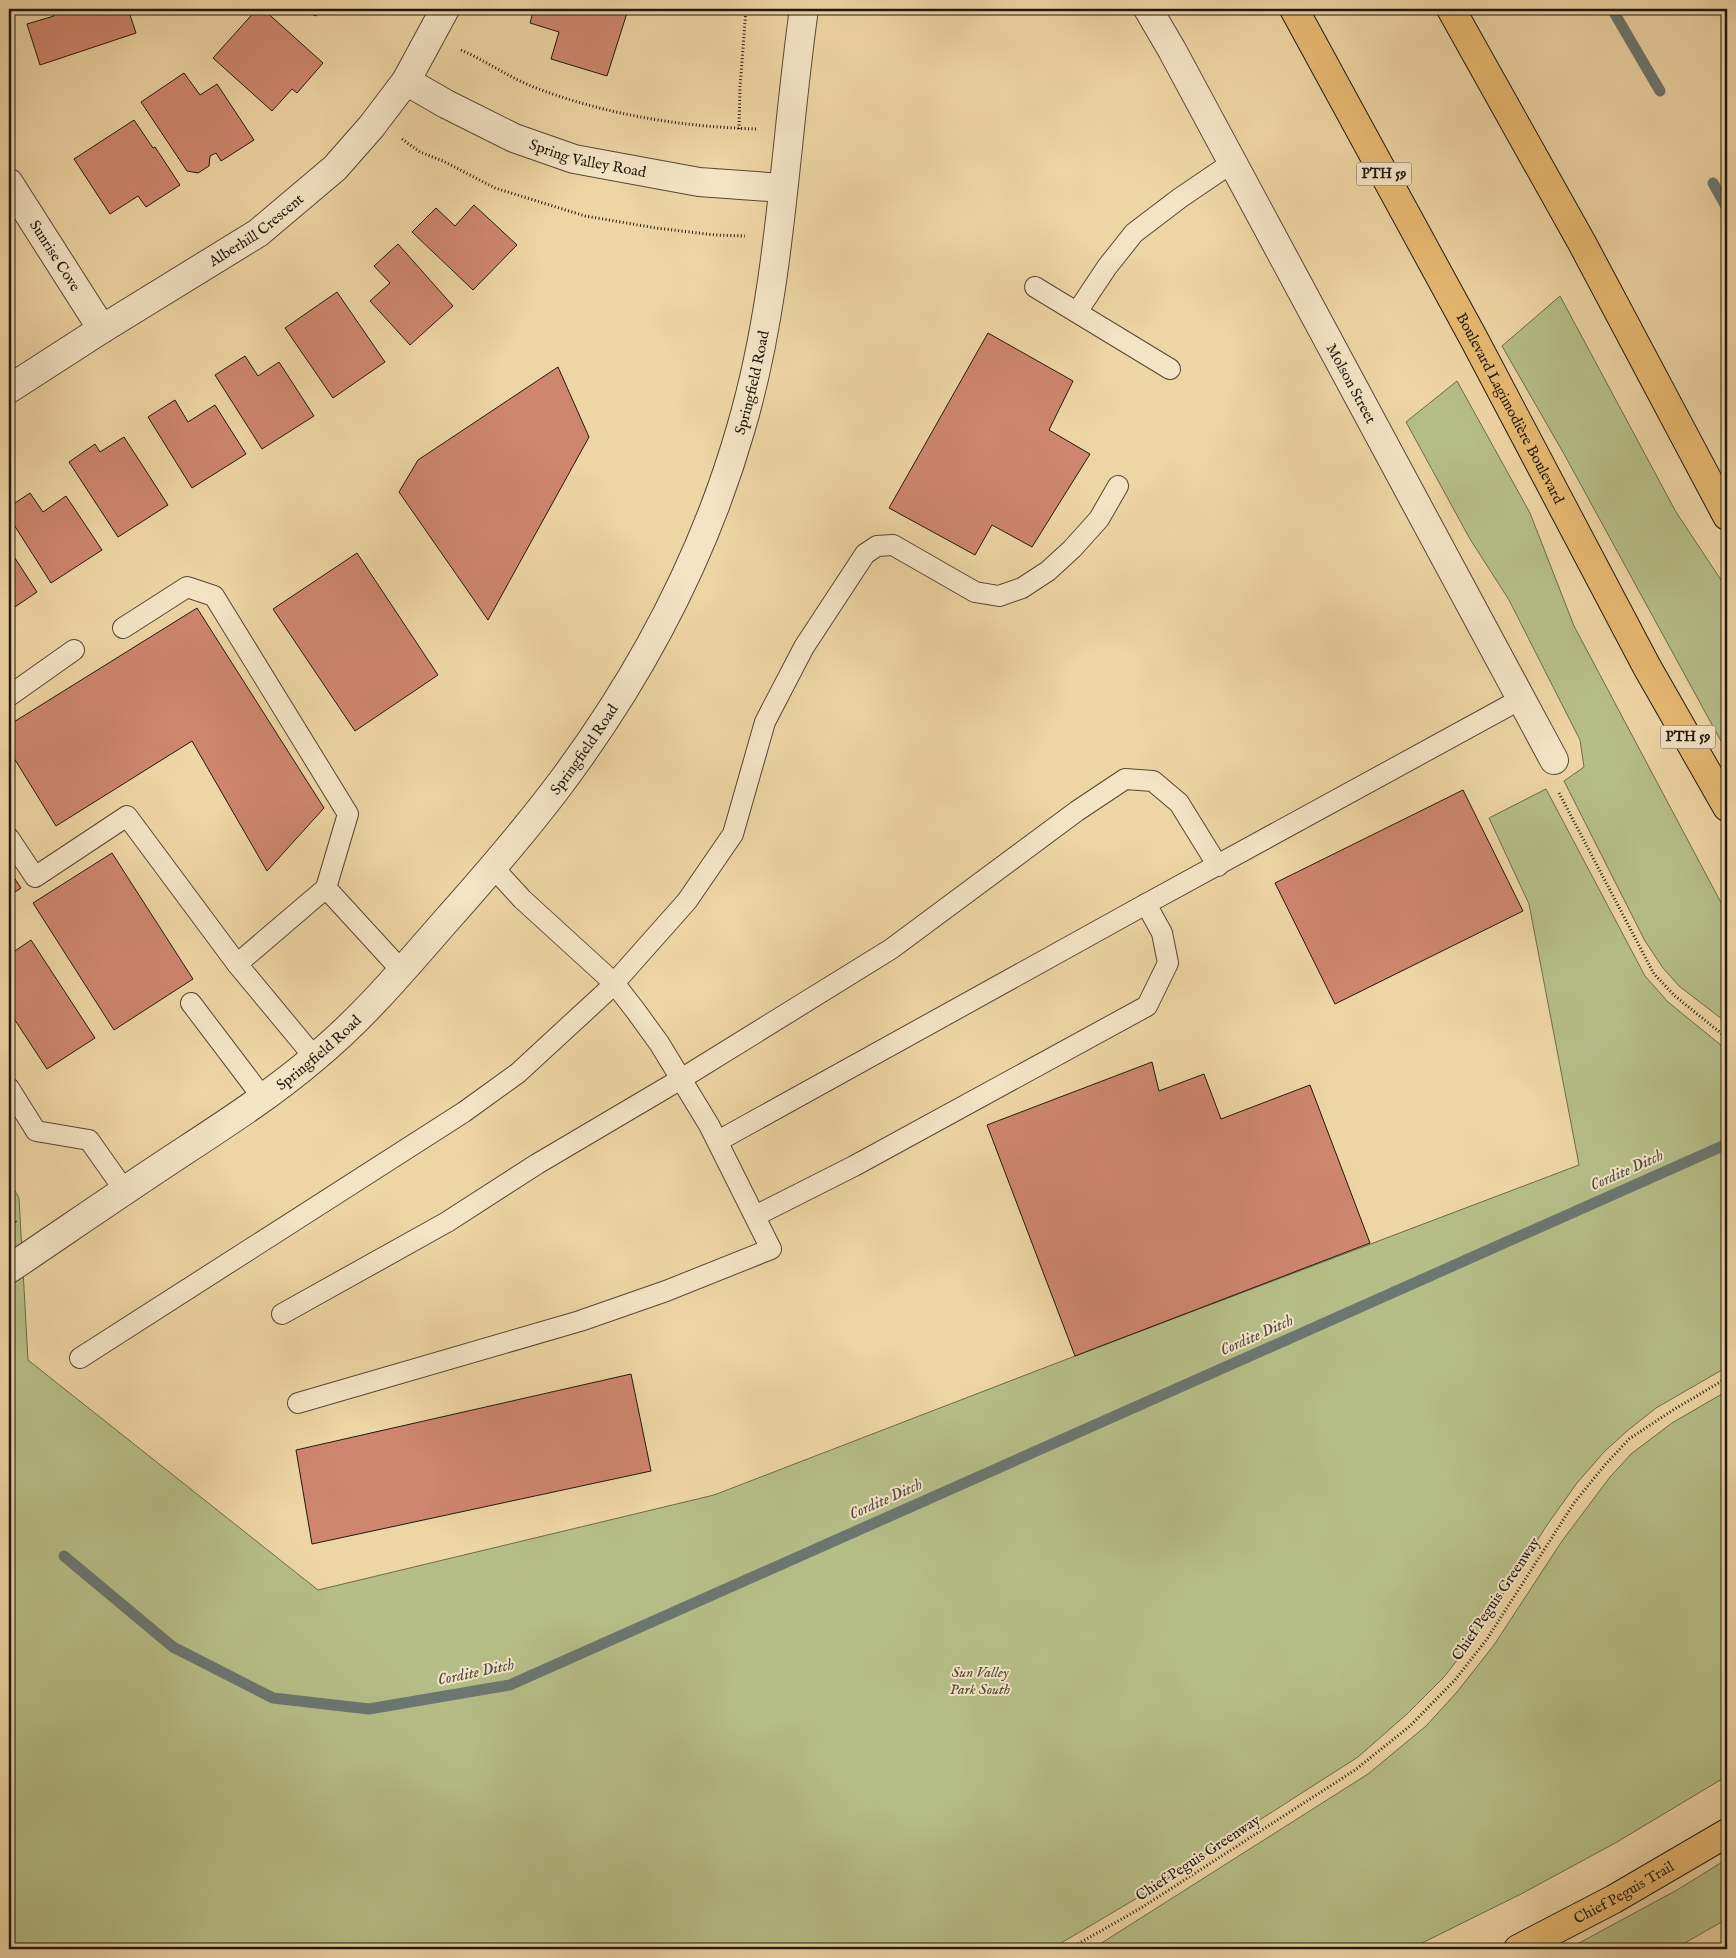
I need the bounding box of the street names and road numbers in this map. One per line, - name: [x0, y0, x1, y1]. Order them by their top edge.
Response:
- street label: Spring Valley Road: [527, 135, 649, 182]
- road number: PTH 59: [1356, 162, 1412, 185]
- street label: Alberhill Crescent: [204, 189, 307, 271]
- street label: Sunrise Cove: [26, 216, 85, 295]
- street label: Boulevard Lagimodière Boulevard: [1452, 309, 1569, 508]
- street label: Springfield Road: [730, 328, 773, 437]
- street label: Molson Street: [1322, 340, 1381, 427]
- street label: Springfield Road: [546, 700, 623, 798]
- road number: PTH 59: [1660, 726, 1716, 749]
- street label: Springfield Road: [272, 1010, 366, 1094]
- street label: Chief Peguis Greenway: [1448, 1533, 1545, 1664]
- street label: Chief Peguis Greenway: [1132, 1810, 1264, 1905]
- street label: Chief Peguis Trail: [1570, 1856, 1678, 1928]

